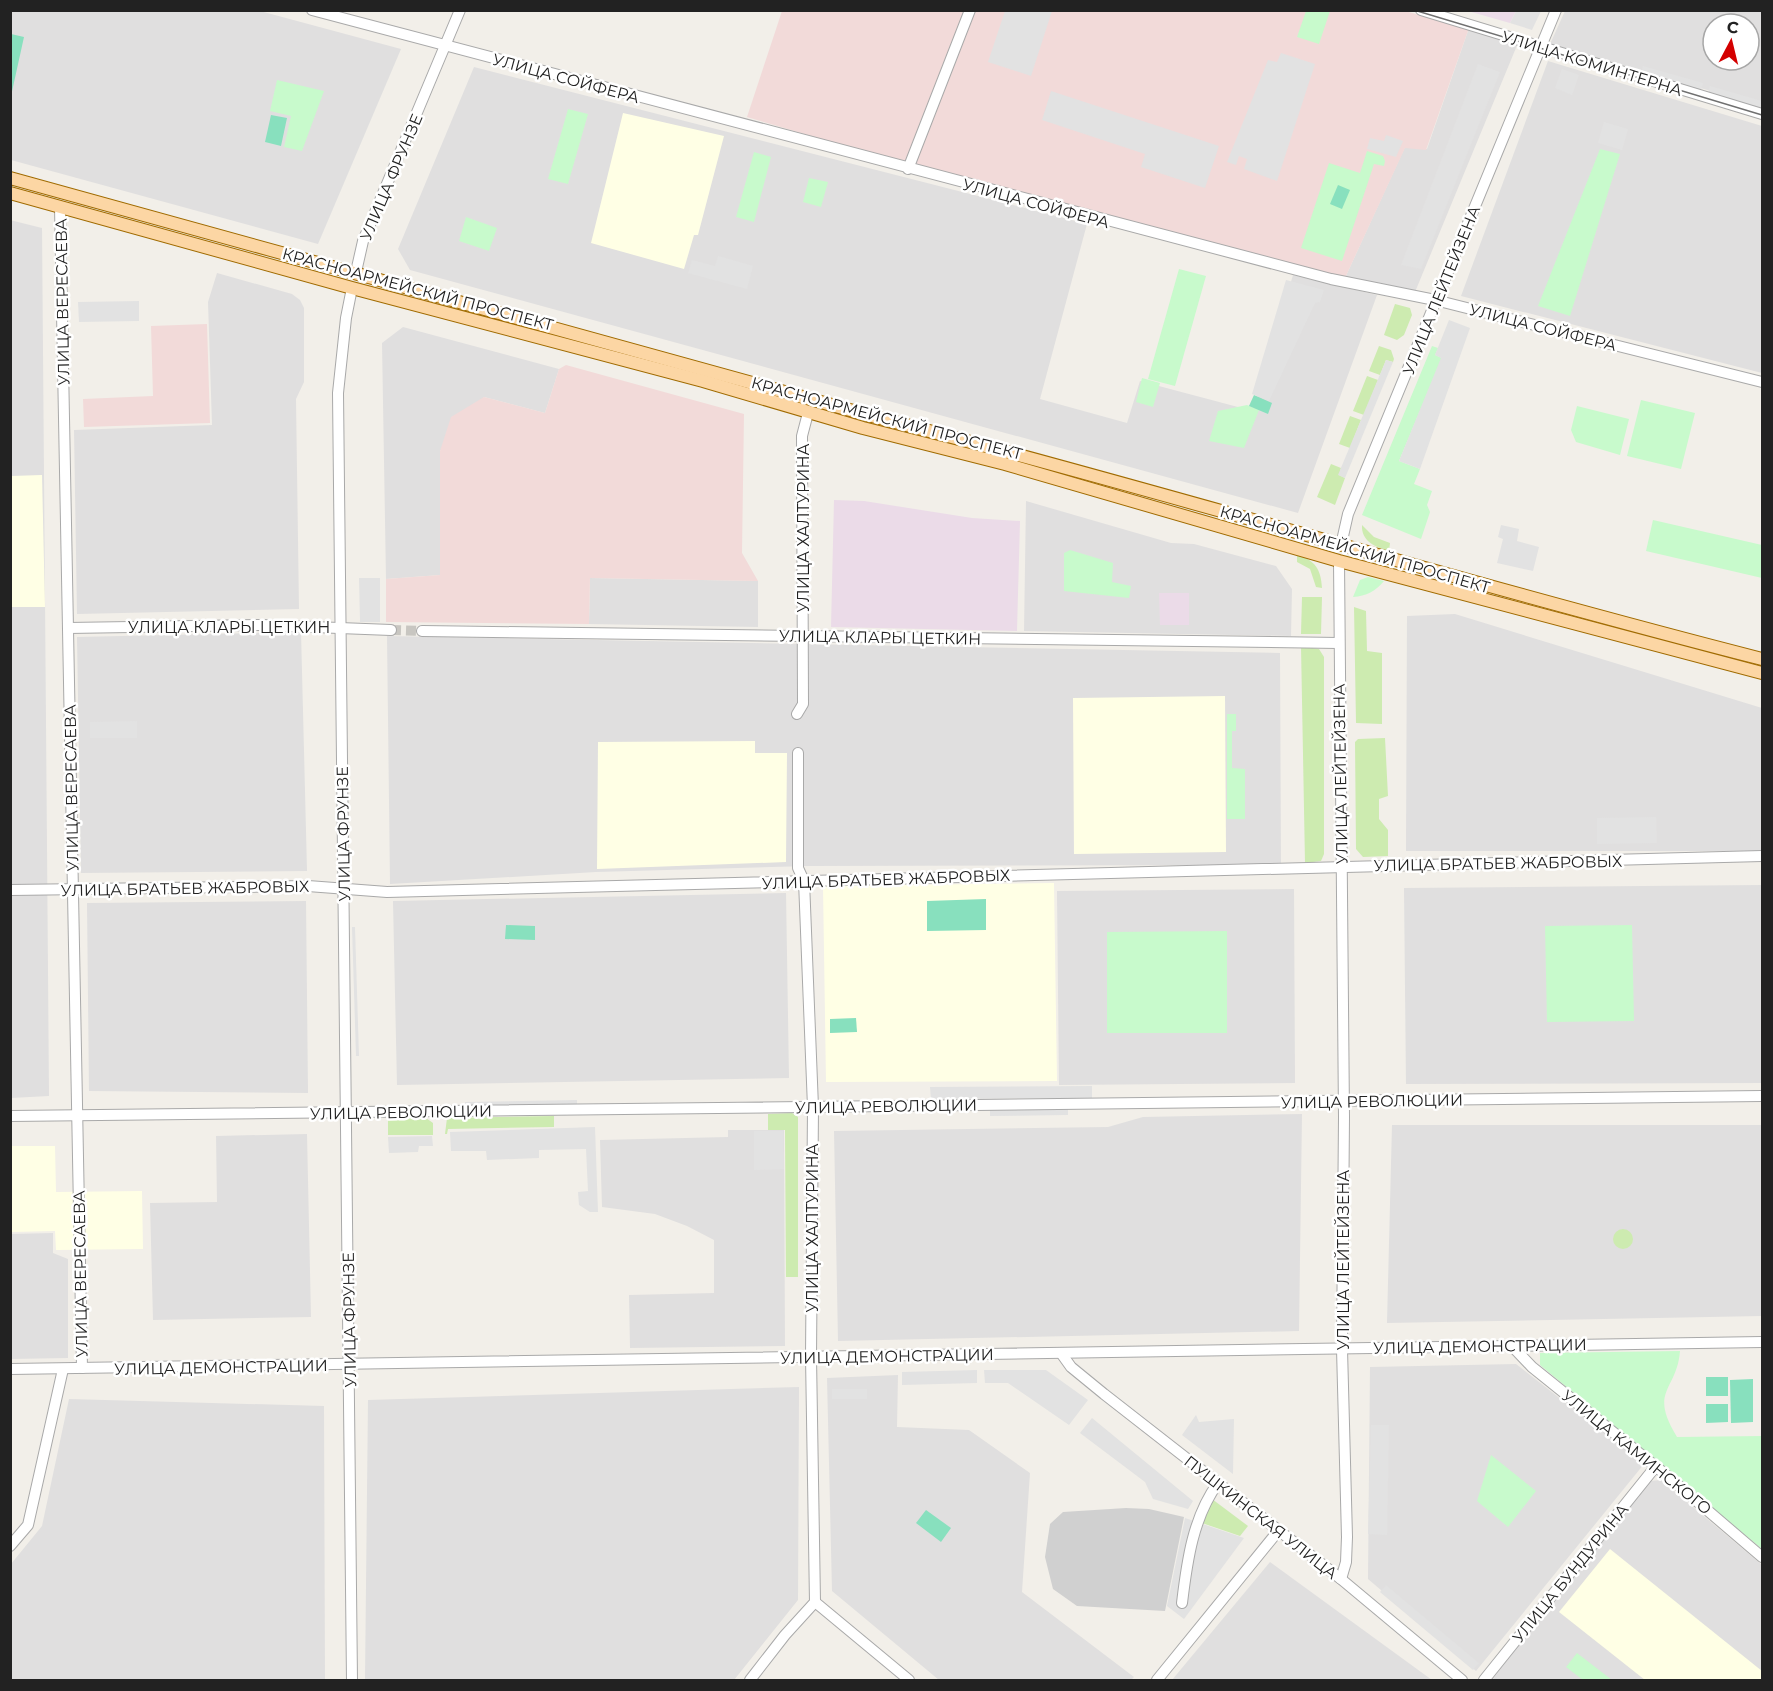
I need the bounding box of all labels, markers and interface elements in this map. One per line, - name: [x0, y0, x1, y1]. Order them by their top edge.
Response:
- north arrow: [1701, 12, 1761, 72]
- text: С: [1726, 17, 1740, 38]
- street label: УЛИЦА КОМИНТЕРНА: [1499, 27, 1685, 100]
- street label: УЛИЦА СОЙФЕРА: [490, 50, 641, 107]
- street label: УЛИЦА ФРУНЗЕ: [356, 111, 427, 243]
- street label: УЛИЦА СОЙФЕРА: [960, 175, 1111, 232]
- street label: УЛИЦА ЛЕЙТЕЙЗЕНА: [1399, 203, 1484, 377]
- street label: УЛИЦА ВЕРЕСАЕВА: [52, 218, 73, 386]
- street label: КРАСНОАРМЕЙСКИЙ ПРОСПЕКТ: [280, 244, 556, 335]
- street label: УЛИЦА СОЙФЕРА: [1467, 300, 1619, 355]
- street label: КРАСНОАРМЕЙСКИЙ ПРОСПЕКТ: [749, 373, 1025, 464]
- street label: УЛИЦА ХАЛТУРИНА: [794, 443, 813, 612]
- street label: КРАСНОАРМЕЙСКИЙ ПРОСПЕКТ: [1218, 502, 1493, 597]
- street label: УЛИЦА КЛАРЫ ЦЕТКИН: [128, 618, 330, 637]
- street label: УЛИЦА КЛАРЫ ЦЕТКИН: [779, 626, 981, 649]
- street label: УЛИЦА ЛЕЙТЕЙЗЕНА: [1329, 683, 1352, 864]
- street label: УЛИЦА ВЕРЕСАЕВА: [61, 704, 82, 872]
- street label: УЛИЦА ФРУНЗЕ: [333, 766, 354, 902]
- street label: УЛИЦА БРАТЬЕВ ЖАБРОВЫХ: [1374, 852, 1623, 875]
- street label: УЛИЦА БРАТЬЕВ ЖАБРОВЫХ: [761, 866, 1011, 893]
- street label: УЛИЦА БРАТЬЕВ ЖАБРОВЫХ: [61, 877, 310, 900]
- street label: УЛИЦА РЕВОЛЮЦИИ: [1281, 1090, 1463, 1113]
- street label: УЛИЦА РЕВОЛЮЦИИ: [795, 1095, 977, 1118]
- street label: УЛИЦА РЕВОЛЮЦИИ: [310, 1101, 492, 1124]
- street label: УЛИЦА ХАЛТУРИНА: [803, 1143, 822, 1312]
- street label: УЛИЦА ЛЕЙТЕЙЗЕНА: [1334, 1170, 1353, 1350]
- street label: УЛИЦА ВЕРЕСАЕВА: [70, 1190, 91, 1358]
- street label: УЛИЦА ФРУНЗЕ: [339, 1252, 360, 1388]
- street label: УЛИЦА ДЕМОНСТРАЦИИ: [1373, 1335, 1587, 1358]
- street label: УЛИЦА ДЕМОНСТРАЦИИ: [780, 1345, 994, 1368]
- street label: УЛИЦА ДЕМОНСТРАЦИИ: [114, 1356, 328, 1379]
- street label: УЛИЦА КАМИНСКОГО: [1558, 1386, 1715, 1519]
- street label: ПУШКИНСКАЯ УЛИЦА: [1180, 1452, 1341, 1583]
- street label: УЛИЦА БУНДУРИНА: [1509, 1500, 1632, 1647]

